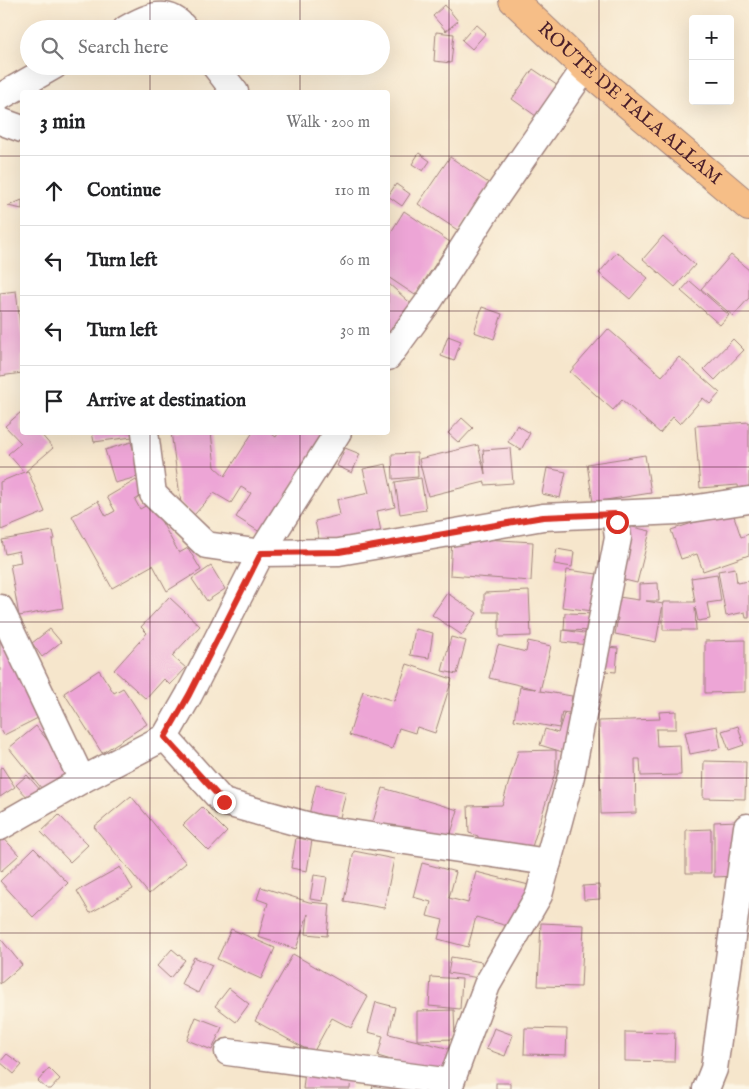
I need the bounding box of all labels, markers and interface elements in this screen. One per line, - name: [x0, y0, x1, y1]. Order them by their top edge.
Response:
- map controls: [689, 15, 734, 105]
- button: +: [689, 15, 734, 60]
- street label: ROUTE DE TALA ALLAM: [532, 17, 727, 191]
- search box: [20, 20, 390, 75]
- icon: search: [38, 34, 66, 62]
- text: Search here: [78, 36, 169, 60]
- button: −: [689, 60, 734, 105]
- text: 3 min: [40, 109, 85, 136]
- text: Walk · 200 m: [286, 113, 370, 133]
- icon: ahead: [40, 177, 68, 205]
- text: Continue: [87, 179, 161, 203]
- text: 110 m: [334, 181, 370, 201]
- icon: left: [40, 247, 68, 275]
- text: Turn left: [87, 249, 158, 273]
- text: 60 m: [340, 251, 370, 271]
- icon: left: [40, 317, 68, 345]
- text: Turn left: [87, 319, 158, 343]
- text: 30 m: [340, 321, 370, 341]
- icon: arrive: [40, 387, 68, 415]
- text: Arrive at destination: [87, 389, 246, 413]
- route start: [606, 511, 629, 534]
- route end: [213, 791, 236, 814]

